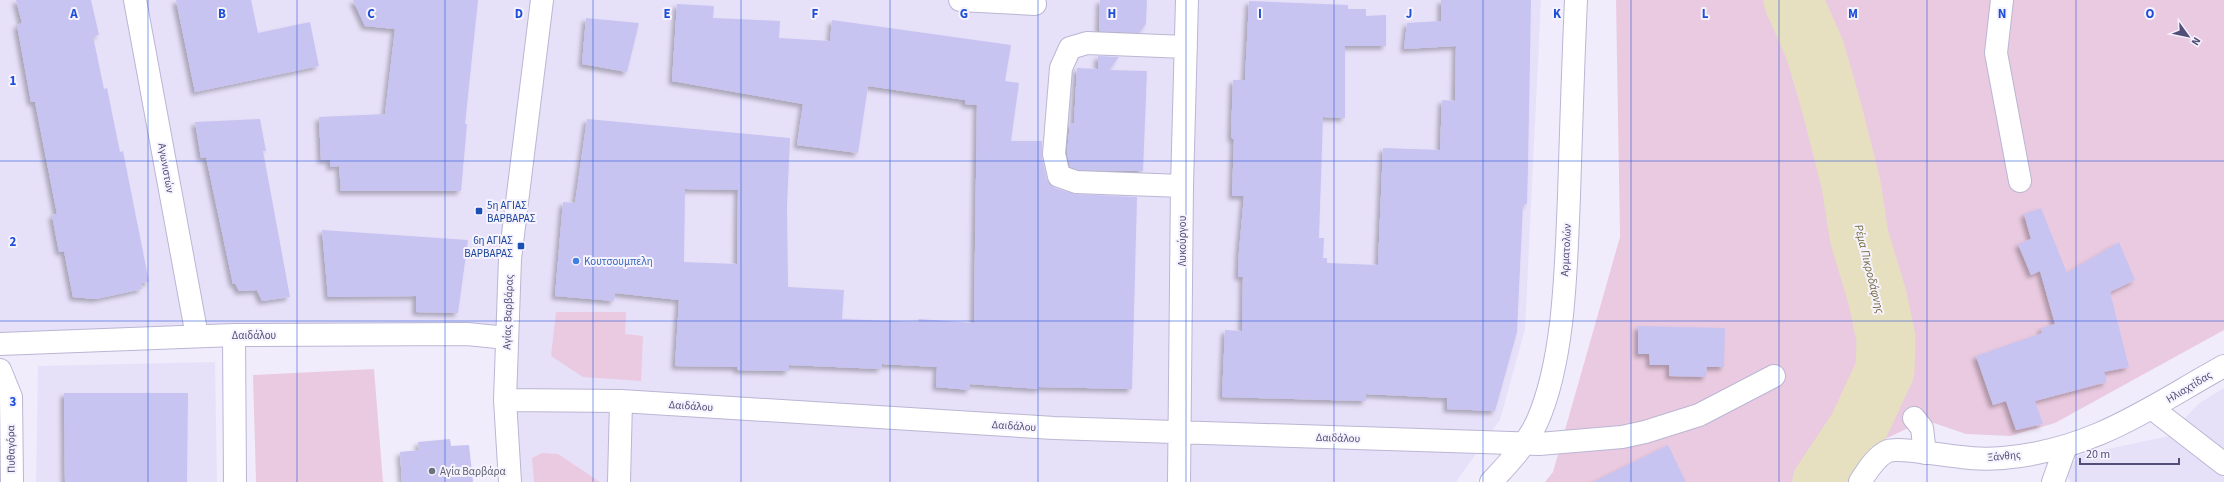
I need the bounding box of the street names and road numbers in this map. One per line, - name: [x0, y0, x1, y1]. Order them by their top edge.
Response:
- street label: Αγωνιστών: [154, 142, 178, 194]
- street label: Λυκούργου: [1175, 216, 1190, 266]
- street label: Αρματολών: [1557, 223, 1575, 277]
- street label: Αγίας Βαρβάρας: [499, 274, 517, 350]
- street label: Δαιδάλου: [232, 328, 276, 343]
- street label: Ηλιαχτίδας: [2163, 367, 2215, 407]
- street label: Δαιδάλου: [668, 397, 714, 415]
- street label: Δαιδάλου: [991, 417, 1037, 435]
- street label: Πυθαγόρα: [3, 425, 19, 473]
- street label: Δαιδάλου: [1316, 430, 1360, 446]
- street label: Ξάνθης: [1987, 447, 2022, 465]

